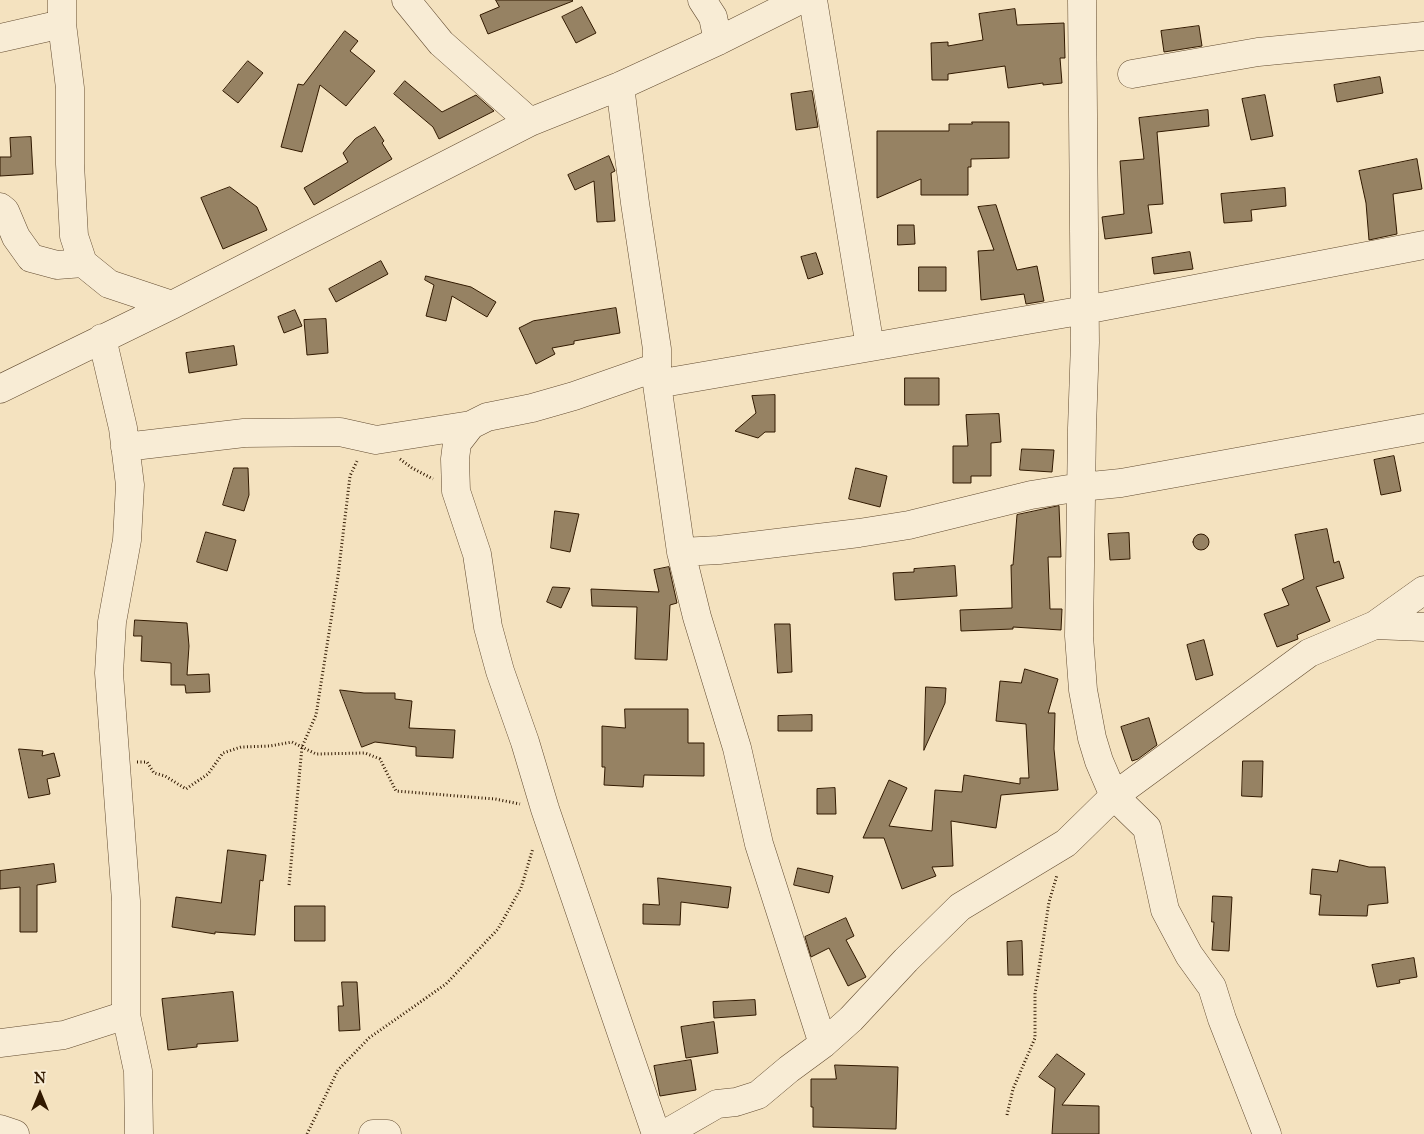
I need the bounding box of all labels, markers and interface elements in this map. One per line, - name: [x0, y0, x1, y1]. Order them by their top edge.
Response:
- north arrow: [15, 1069, 65, 1119]
- text: N: [34, 1070, 46, 1087]

